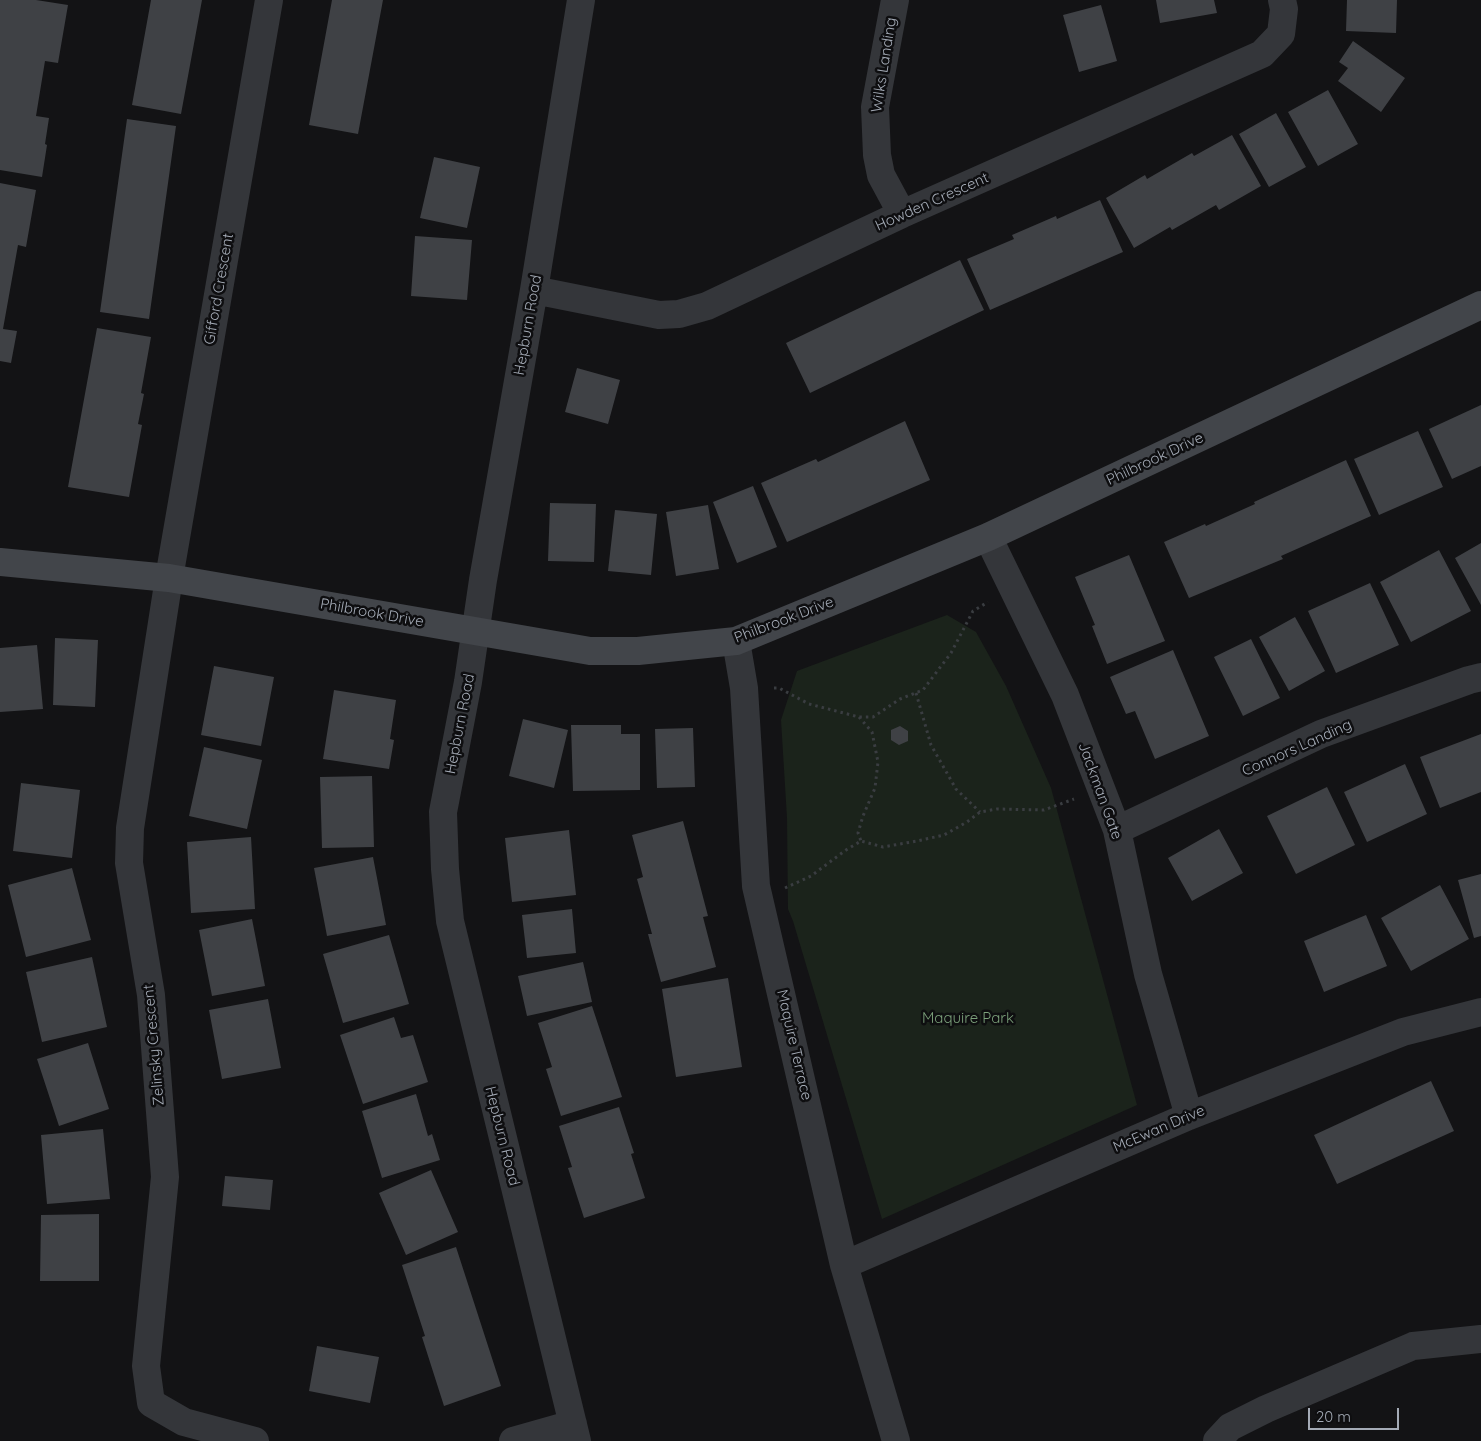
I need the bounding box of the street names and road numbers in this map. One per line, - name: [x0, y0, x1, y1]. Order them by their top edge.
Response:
- street label: Wilks Landing: [868, 16, 900, 114]
- street label: Howden Crescent: [873, 169, 991, 235]
- street label: Gifford Crescent: [200, 232, 238, 346]
- street label: Hepburn Road: [510, 273, 546, 377]
- street label: Philbrook Drive: [1104, 429, 1206, 489]
- street label: Philbrook Drive: [732, 593, 836, 647]
- street label: Philbrook Drive: [319, 595, 425, 631]
- street label: Hepburn Road: [441, 672, 479, 776]
- street label: Connors Landing: [1239, 716, 1355, 780]
- street label: Jackman Gate: [1074, 740, 1126, 842]
- street label: Zelinsky Crescent: [140, 984, 168, 1106]
- street label: Maquire Terrace: [773, 988, 815, 1102]
- street label: Hepburn Road: [481, 1084, 523, 1188]
- street label: McEwan Drive: [1110, 1102, 1208, 1156]

